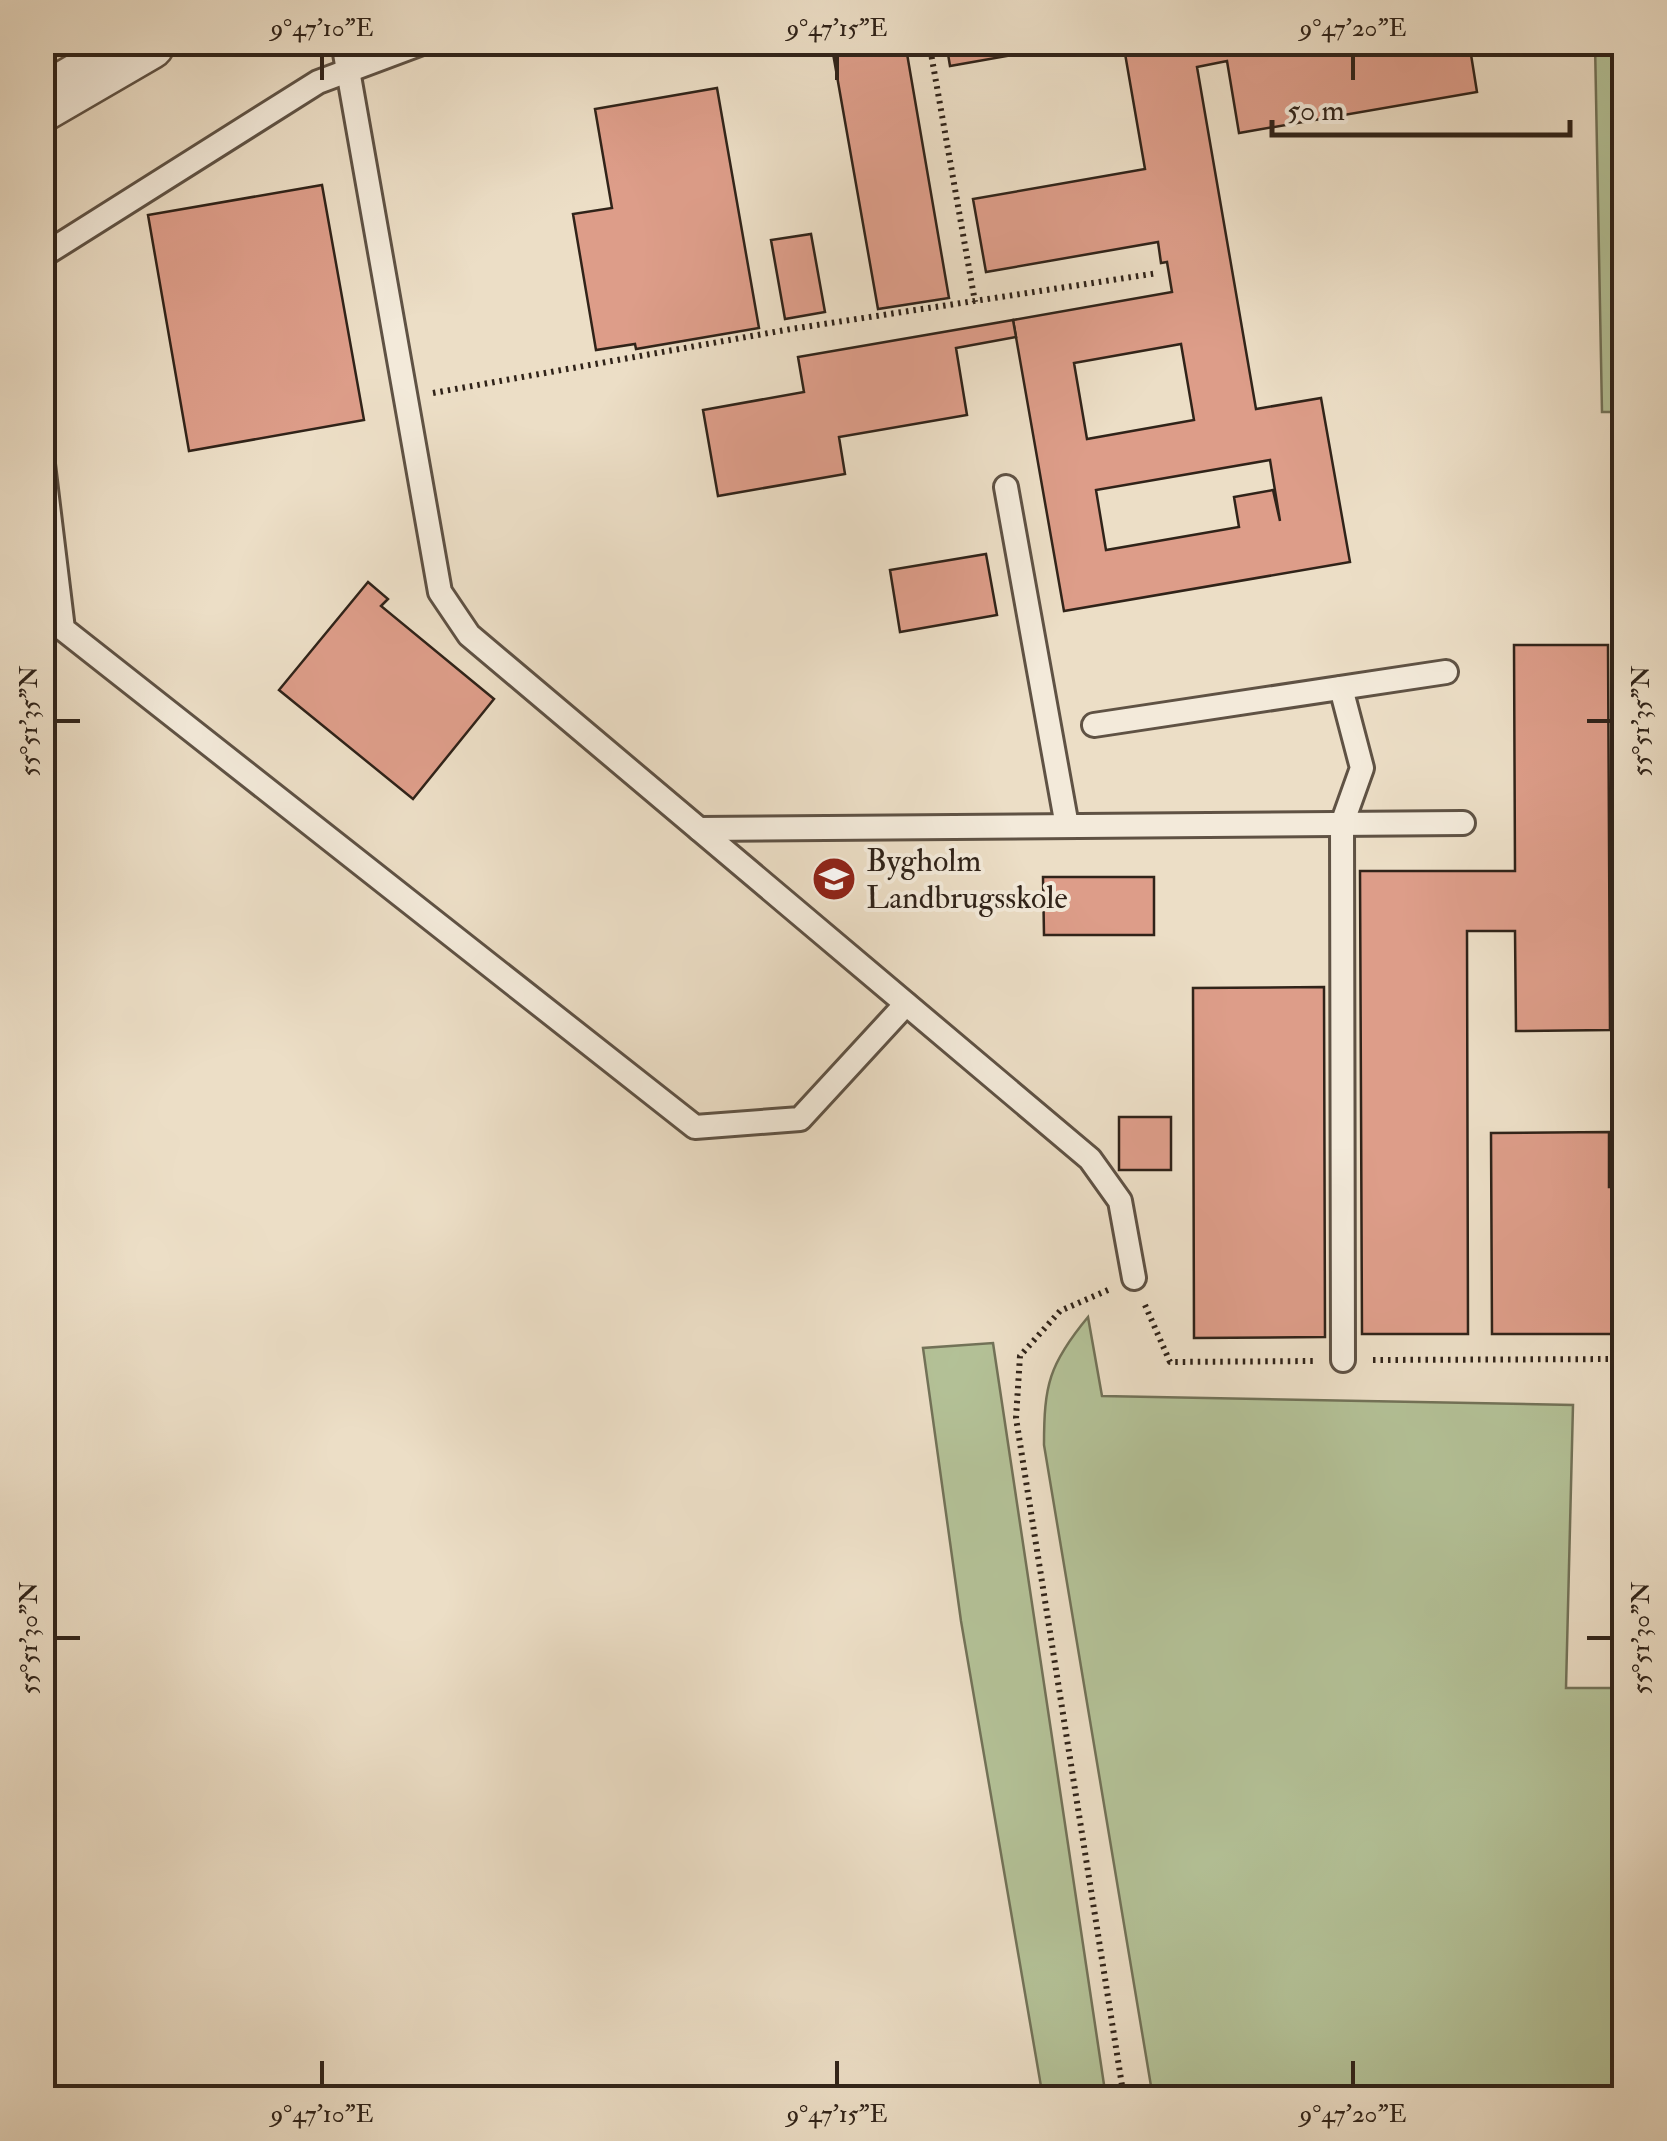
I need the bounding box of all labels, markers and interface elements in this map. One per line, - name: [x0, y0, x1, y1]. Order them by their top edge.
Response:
- text: 9°47'10"E: [269, 13, 373, 44]
- text: 9°47'15"E: [784, 13, 888, 44]
- text: 9°47'20"E: [1298, 13, 1406, 44]
- scale bar: [1272, 75, 1570, 137]
- text: 50 m: [1287, 92, 1345, 129]
- text: 55°51'35"N: [14, 665, 45, 777]
- text: 55°51'35"N: [1626, 665, 1657, 777]
- place label: Bygholm Landbrugsskole: [866, 841, 1068, 918]
- school or university icon: Bygholm Landbrugsskole: [811, 856, 857, 902]
- text: 55°51'30"N: [14, 1581, 45, 1694]
- text: 55°51'30"N: [1626, 1581, 1657, 1694]
- text: 9°47'10"E: [269, 2099, 373, 2130]
- text: 9°47'15"E: [784, 2099, 888, 2130]
- text: 9°47'20"E: [1298, 2099, 1406, 2130]

